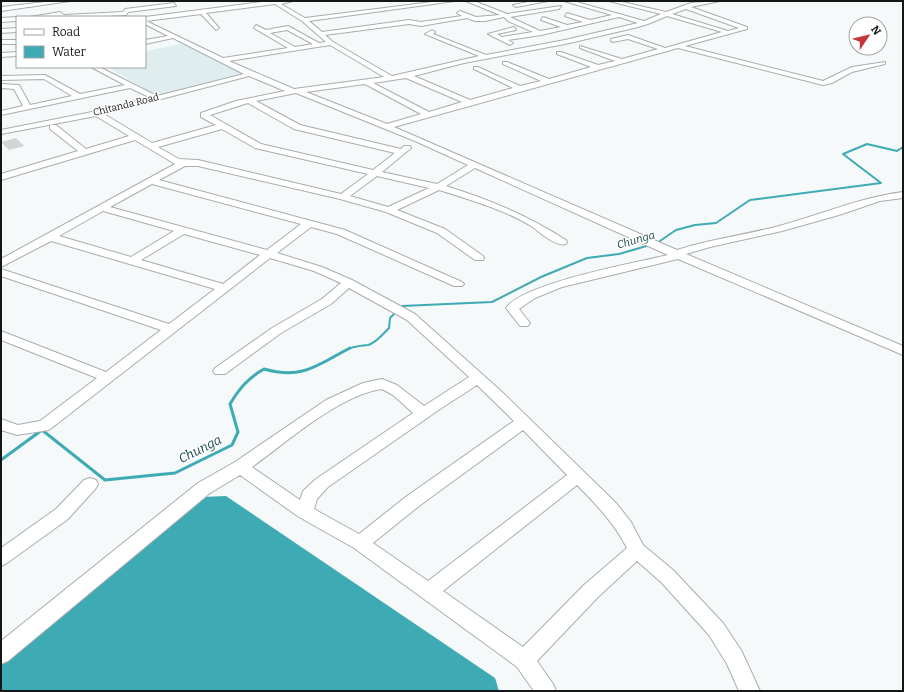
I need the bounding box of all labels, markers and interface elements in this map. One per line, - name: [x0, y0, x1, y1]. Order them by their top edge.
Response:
- legend: [16, 16, 146, 68]
- north arrow: [848, 16, 888, 56]
- text: N: [868, 23, 884, 38]
- text: Road: [52, 25, 80, 39]
- text: Water: [52, 45, 87, 59]
- street label: Chitanda Road: [92, 91, 160, 119]
- water label: Chunga: [615, 228, 657, 252]
- water label: Chunga: [176, 432, 224, 466]

